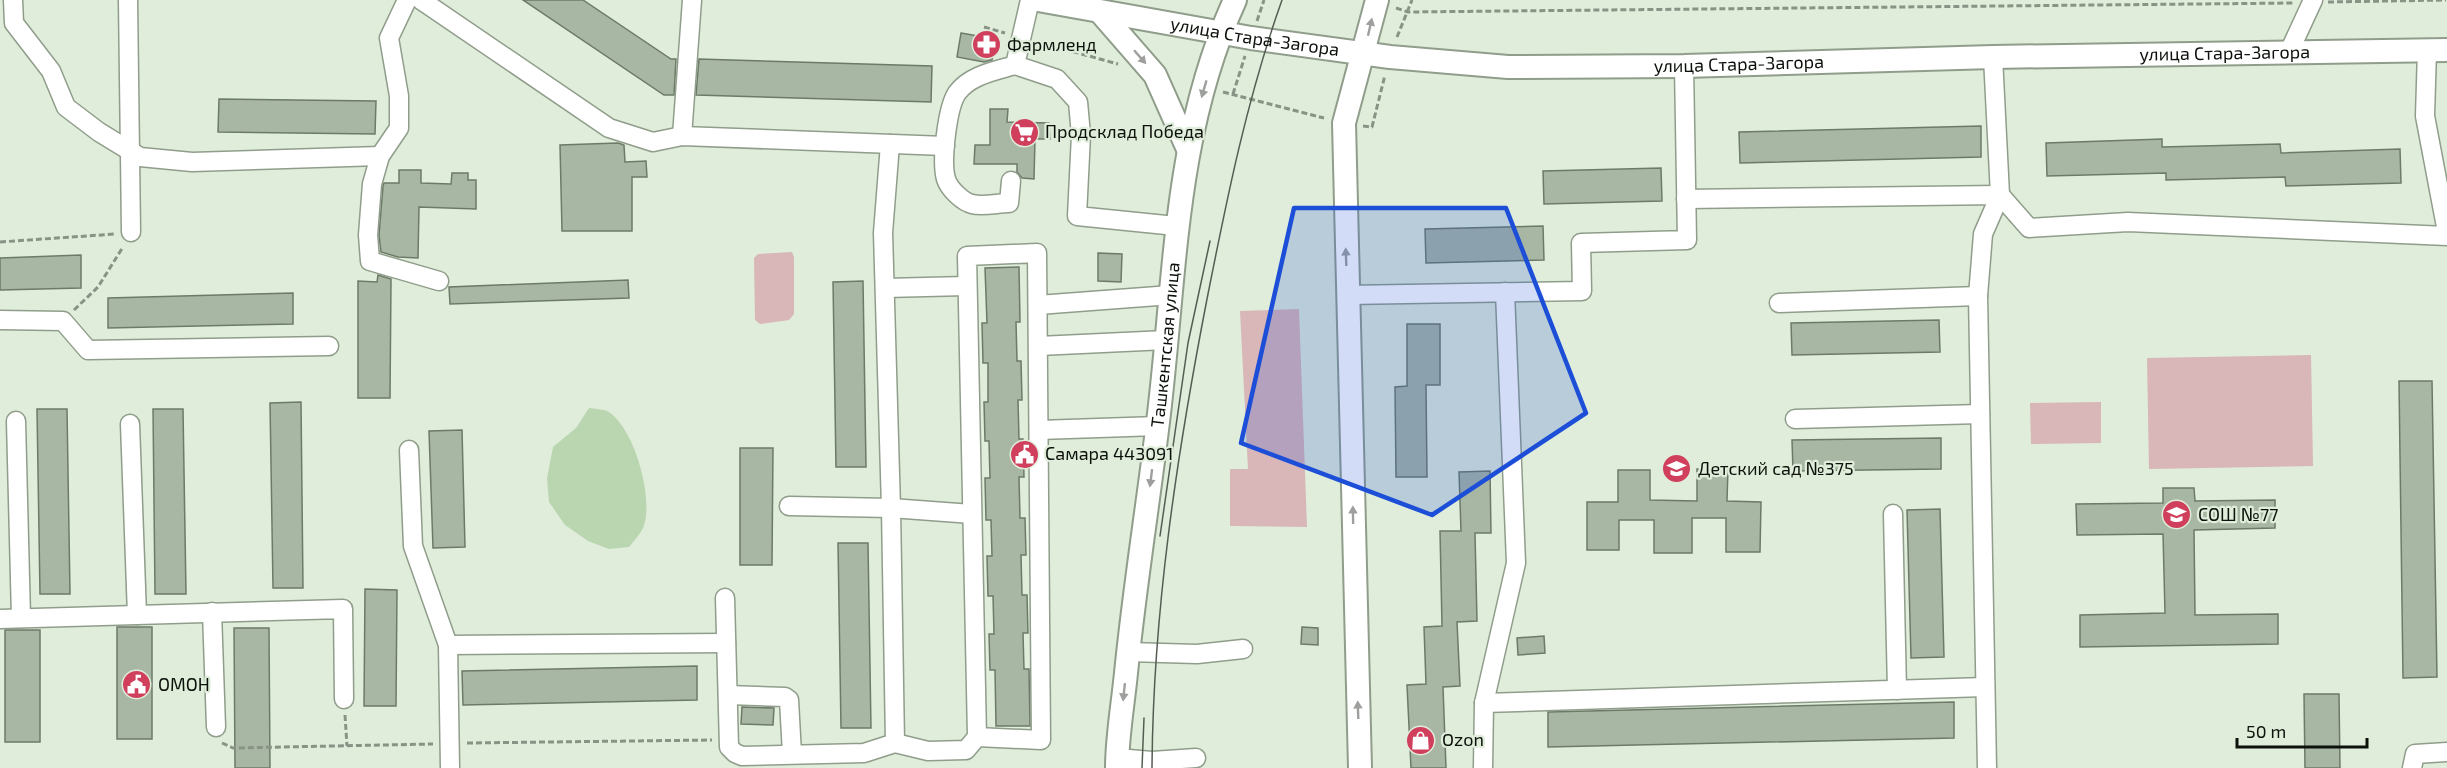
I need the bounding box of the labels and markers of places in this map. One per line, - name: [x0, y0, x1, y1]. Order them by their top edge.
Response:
- pharmacy icon: Фармленд: [970, 29, 1002, 61]
- place label: Фармленд: [1007, 33, 1097, 55]
- supermarket icon: Продсклад Победа: [1008, 116, 1040, 148]
- place label: Продсклад Победа: [1045, 120, 1204, 142]
- public building icon: Самара 443091: [1008, 438, 1040, 470]
- place label: Самара 443091: [1045, 442, 1174, 464]
- school or university icon: Детский сад №375: [1661, 453, 1693, 485]
- place label: Детский сад №375: [1698, 457, 1854, 479]
- school or university icon: СОШ №77: [2161, 499, 2193, 531]
- place label: СОШ №77: [2198, 503, 2278, 525]
- public building icon: ОМОН: [121, 669, 153, 701]
- place label: ОМОН: [158, 673, 210, 695]
- shop icon: Ozon: [1405, 724, 1437, 756]
- place label: Ozon: [1442, 728, 1484, 750]

